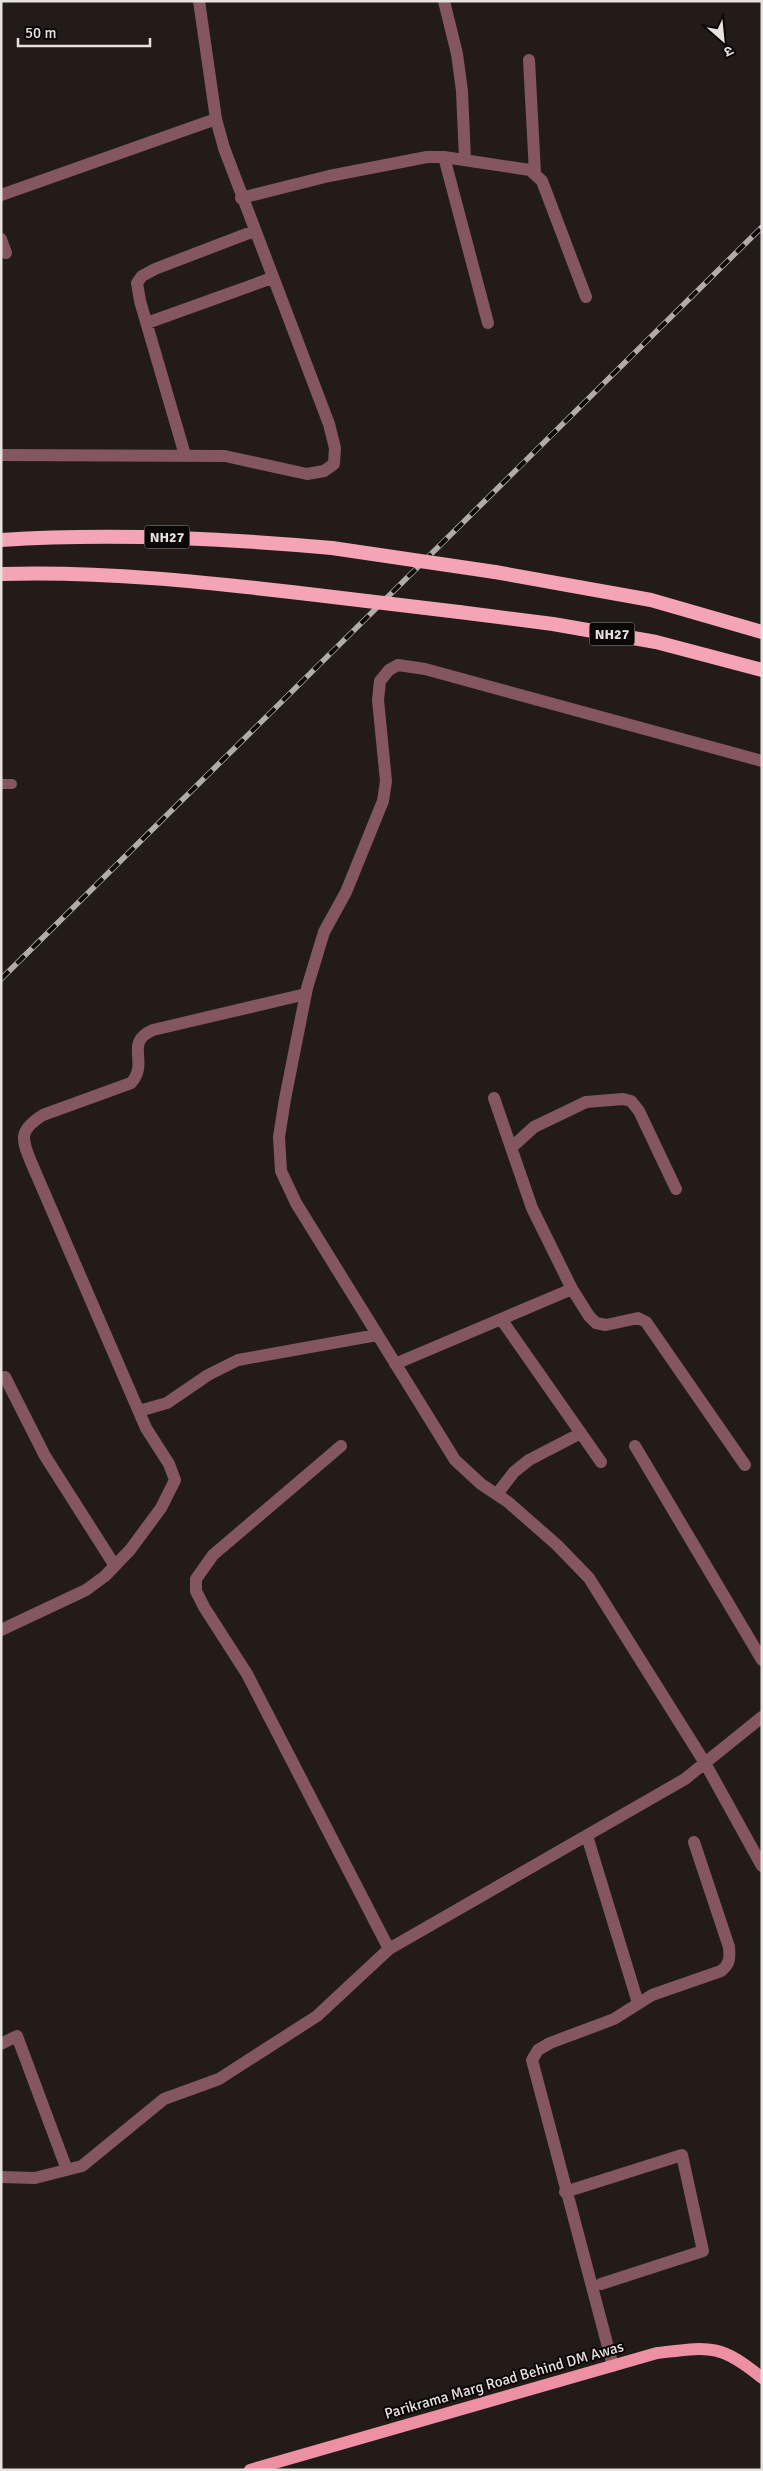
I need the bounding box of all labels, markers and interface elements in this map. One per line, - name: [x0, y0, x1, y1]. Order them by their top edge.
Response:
- scale bar: [18, 15, 150, 47]
- north arrow: [698, 15, 748, 65]
- text: 50 m: [25, 24, 56, 42]
- text: उ: [720, 42, 736, 61]
- road number: NH27: [144, 526, 190, 548]
- road number: NH27: [590, 622, 634, 646]
- street label: Parikrama Marg Road Behind DM Awas: [382, 2337, 626, 2423]

